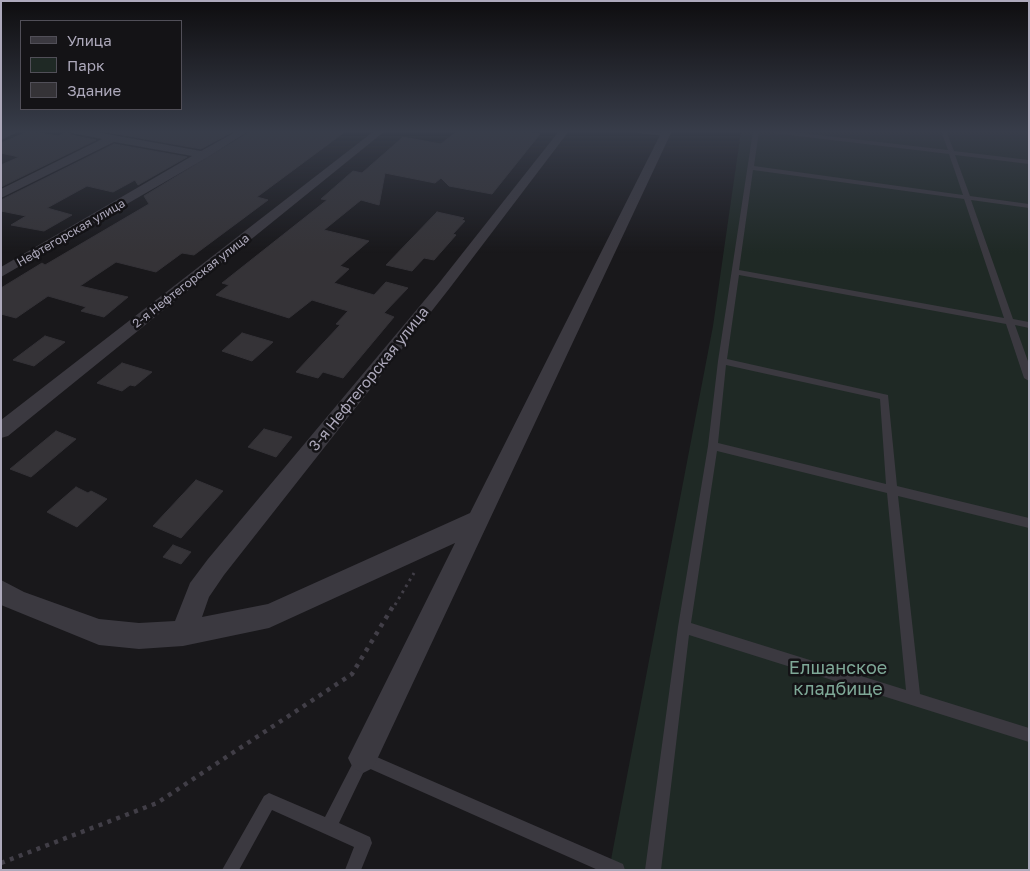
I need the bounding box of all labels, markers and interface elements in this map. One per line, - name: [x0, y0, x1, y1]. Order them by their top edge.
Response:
- legend: [20, 20, 182, 110]
- text: Улица: [67, 31, 112, 49]
- text: Парк: [67, 56, 105, 74]
- text: Здание: [67, 81, 121, 99]
- street label: Нефтегорская улица: [14, 196, 128, 270]
- street label: 2-я Нефтегорская улица: [130, 231, 252, 331]
- street label: 3-я Нефтегорская улица: [305, 303, 433, 455]
- park label: Елшанское кладбище: [789, 657, 887, 700]

